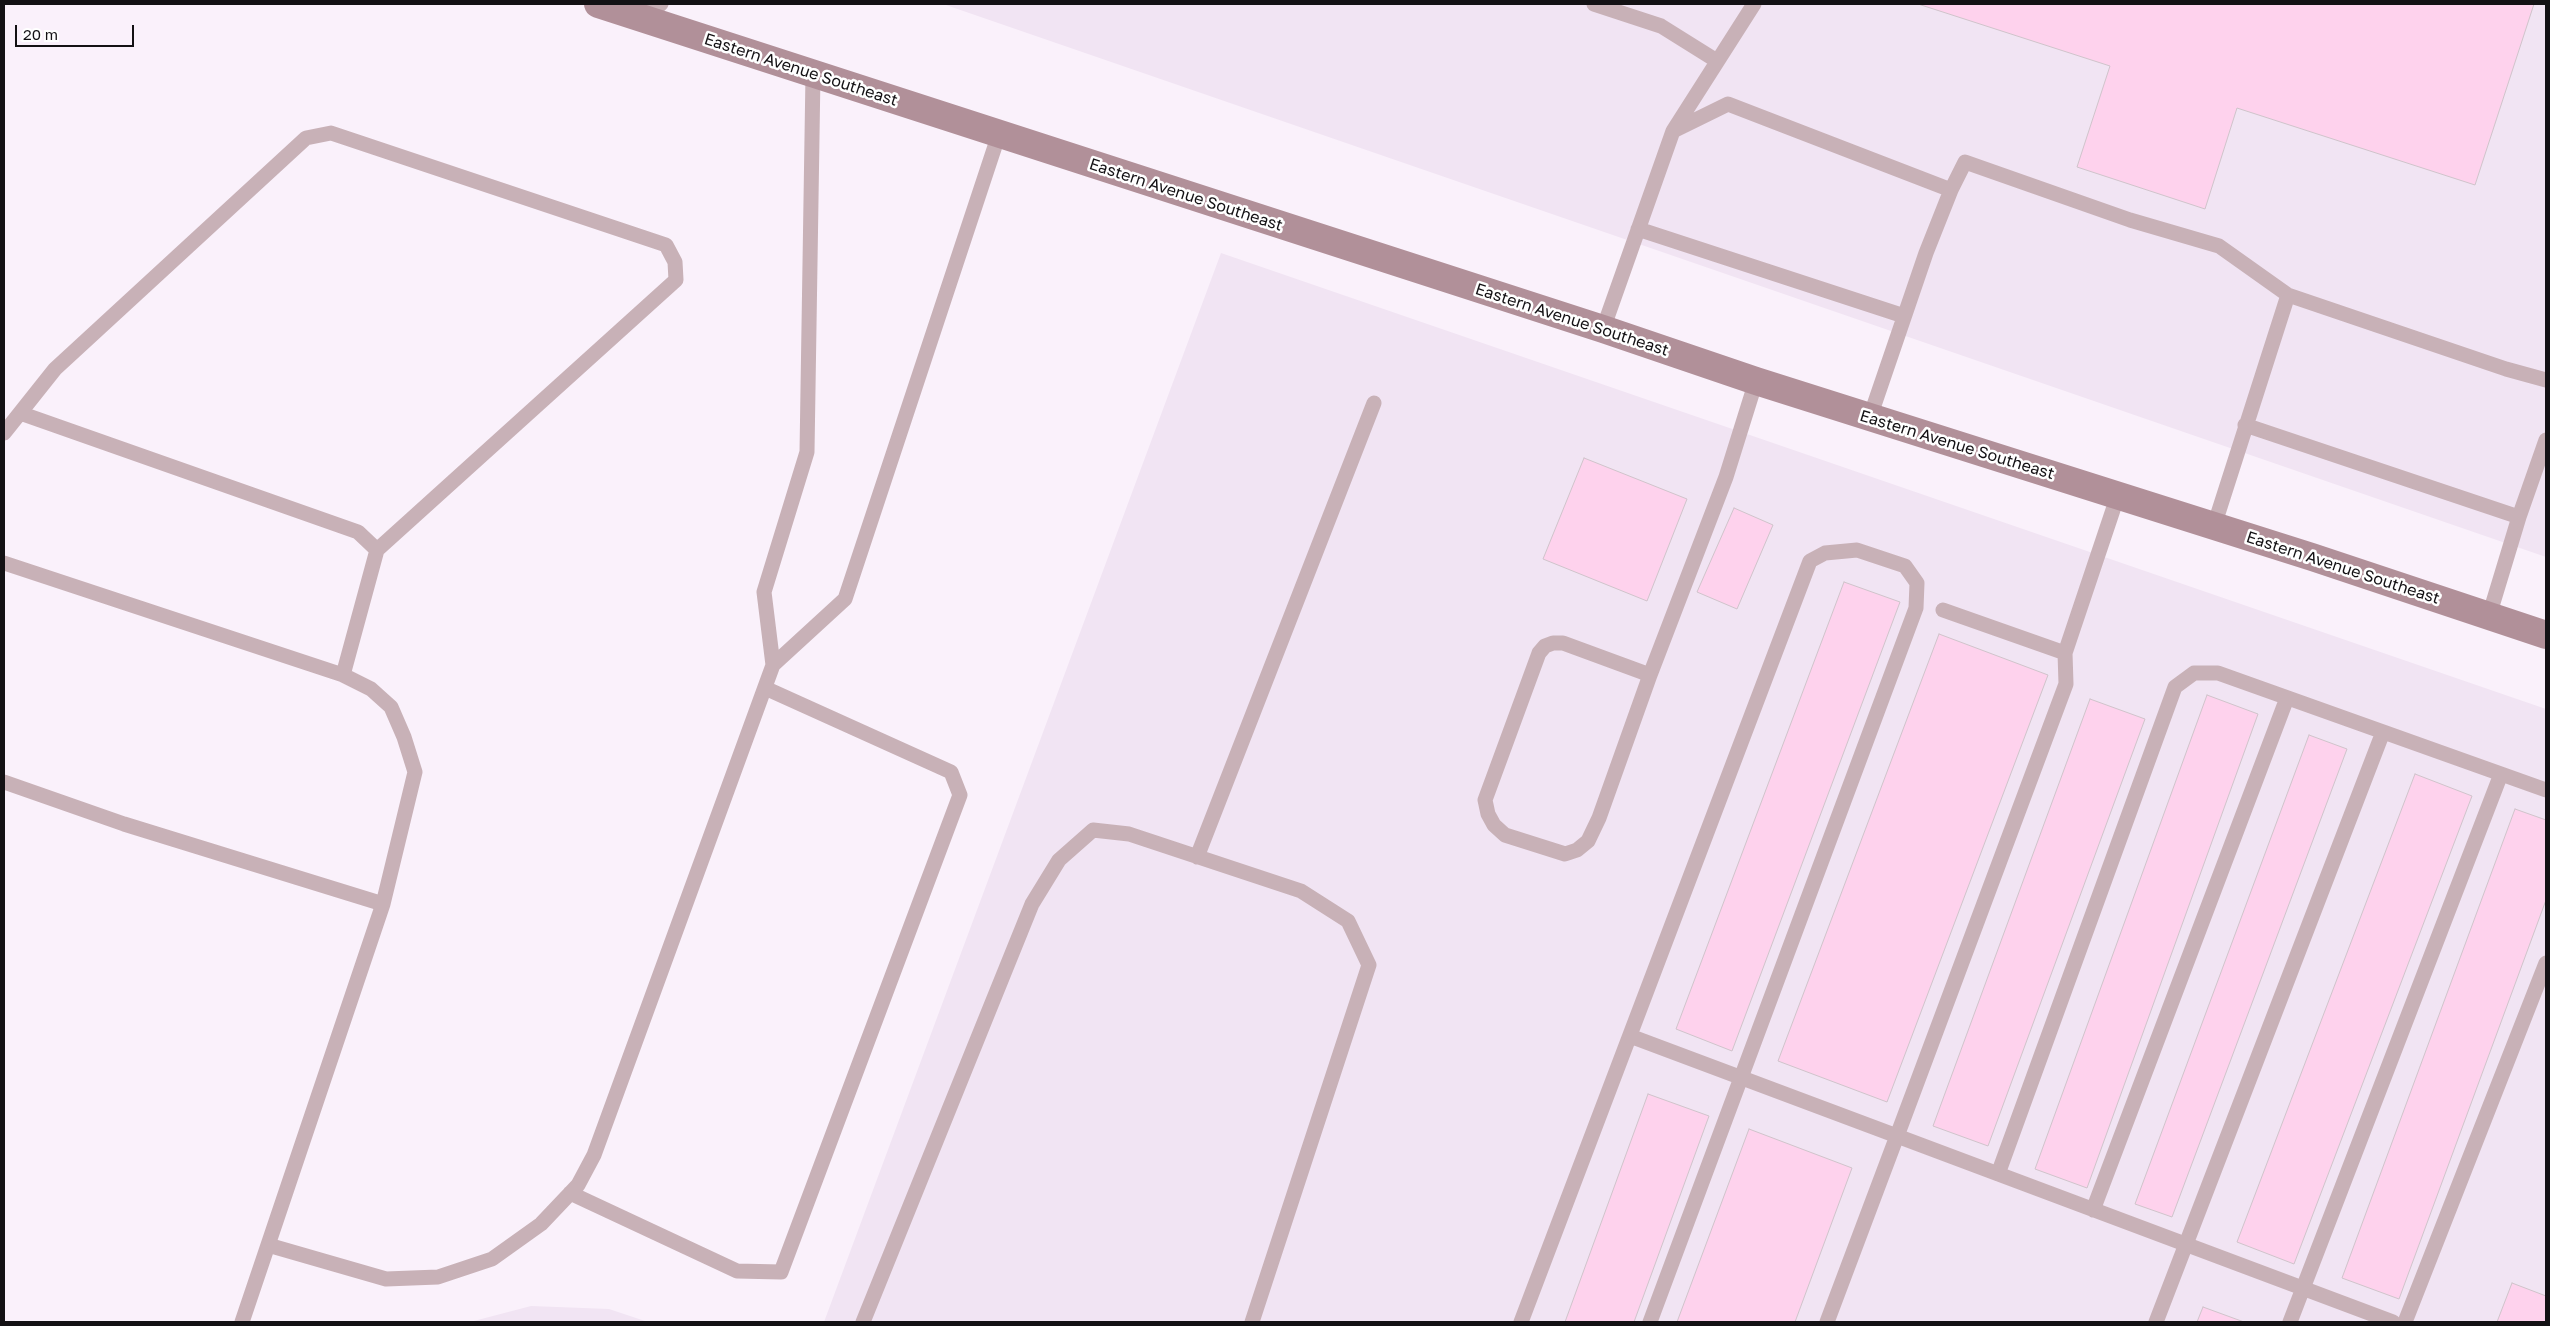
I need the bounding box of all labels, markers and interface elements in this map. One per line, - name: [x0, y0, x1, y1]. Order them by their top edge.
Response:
- scale bar: [18, 15, 136, 47]
- text: 20 m: [23, 25, 58, 43]
- street label: Eastern Avenue Southeast: [702, 30, 900, 110]
- street label: Eastern Avenue Southeast: [1087, 155, 1285, 235]
- street label: Eastern Avenue Southeast: [1473, 280, 1671, 360]
- street label: Eastern Avenue Southeast: [1857, 406, 2057, 484]
- street label: Eastern Avenue Southeast: [2244, 528, 2442, 608]

